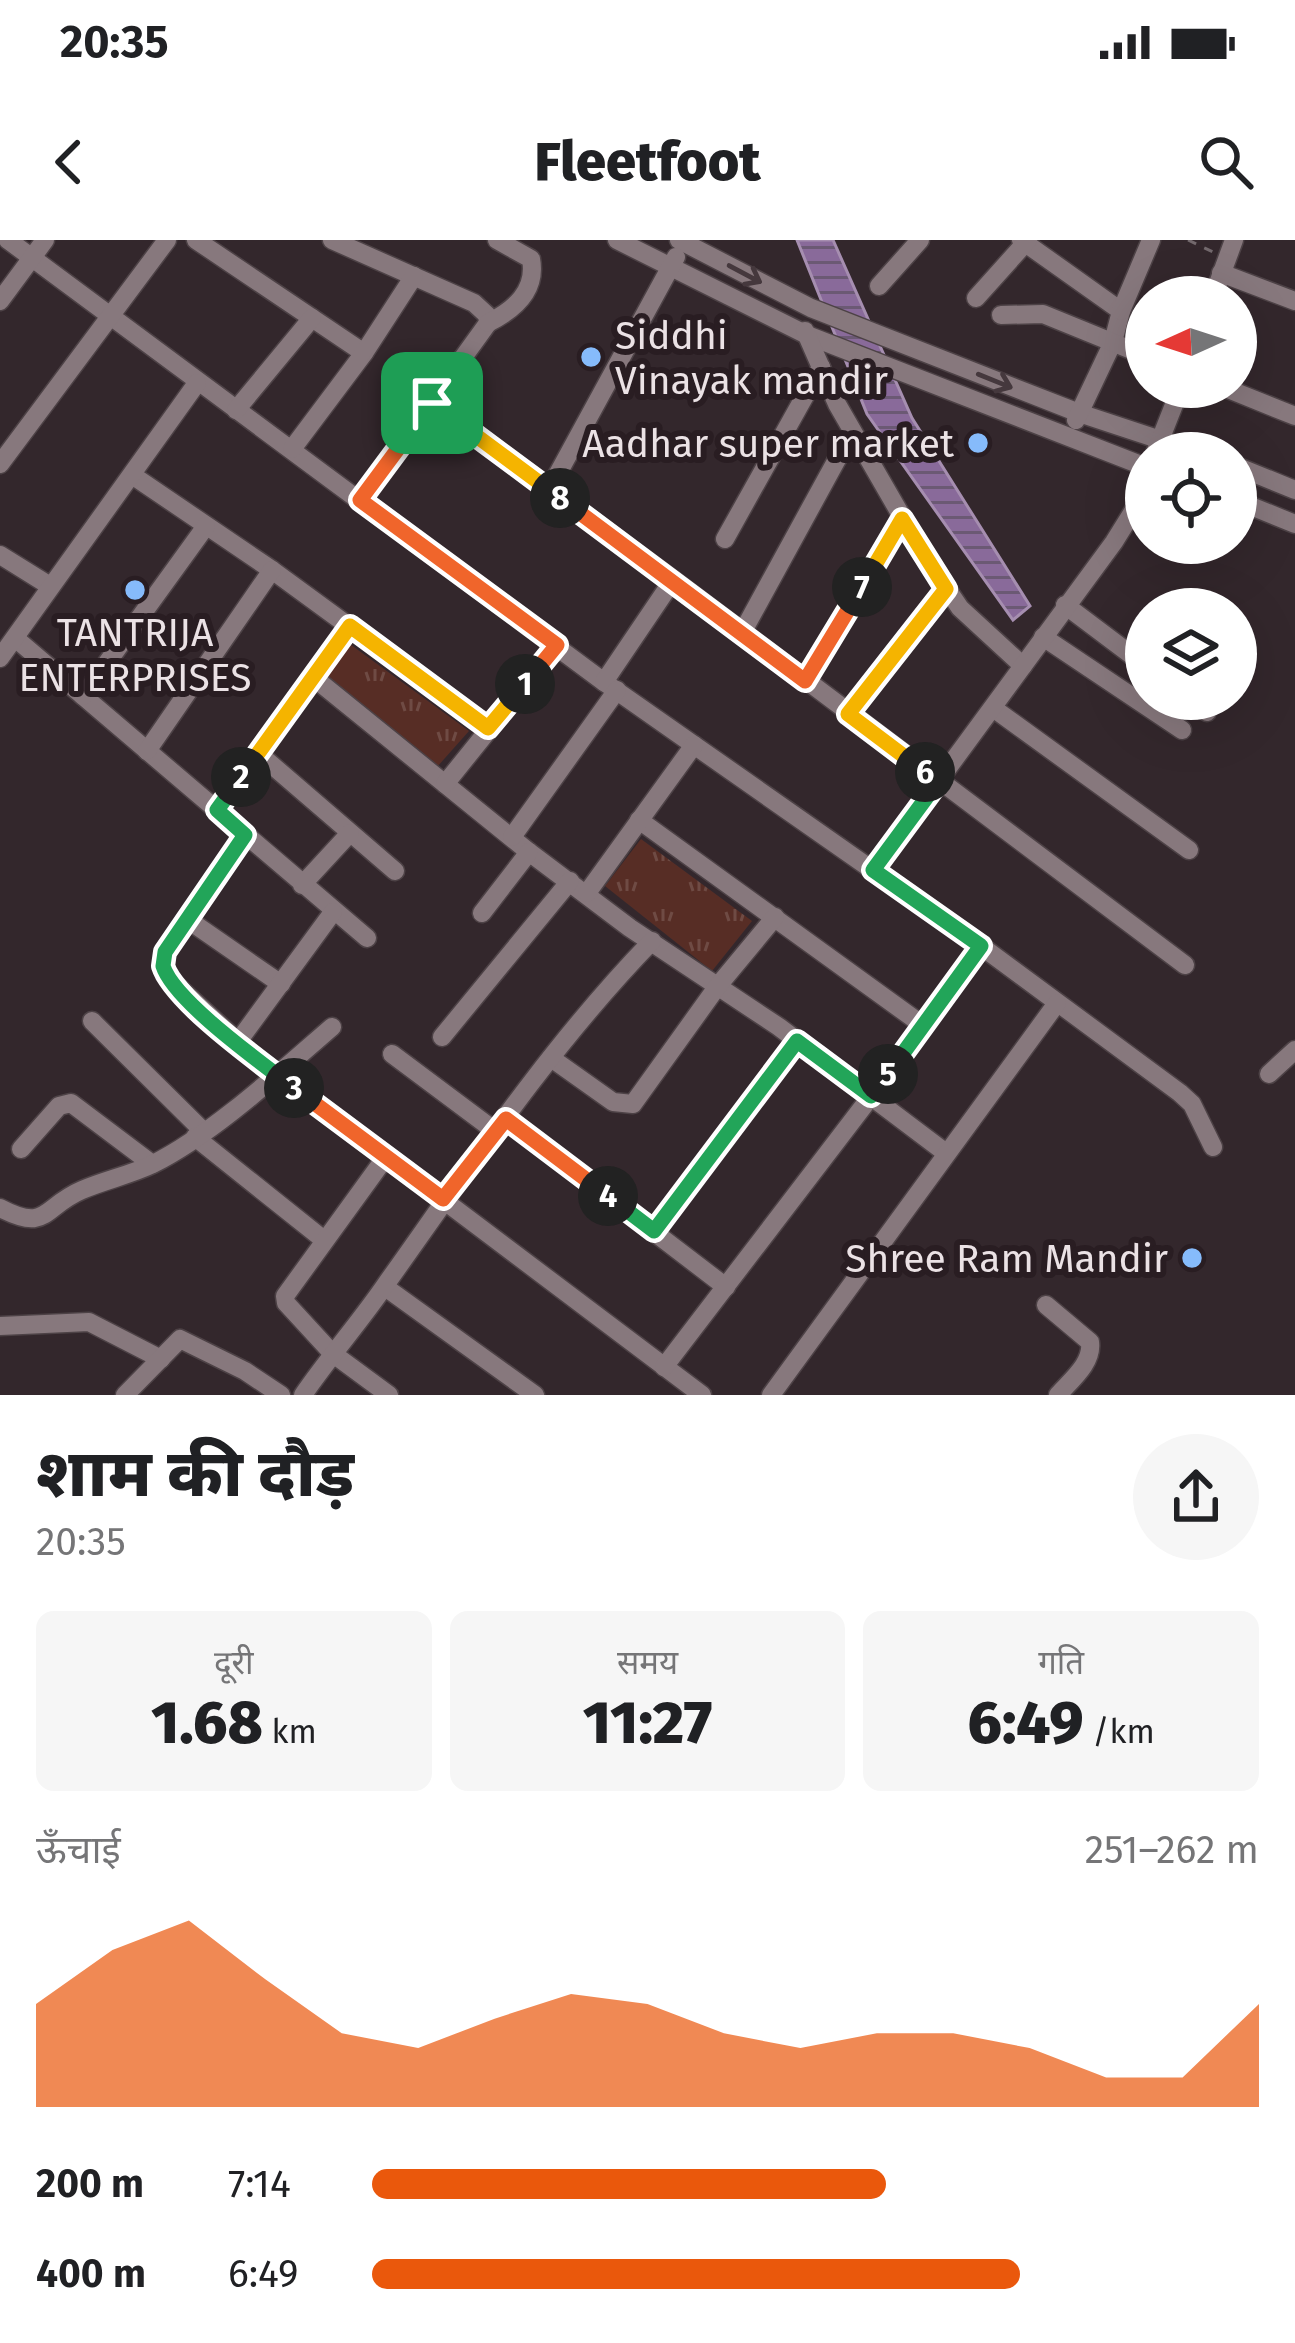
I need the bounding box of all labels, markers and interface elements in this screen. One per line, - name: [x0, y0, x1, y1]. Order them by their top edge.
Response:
- text: 20:35: [60, 15, 169, 69]
- icon: back: [36, 129, 102, 195]
- icon: search: [1193, 129, 1259, 195]
- text: Fleetfoot: [534, 130, 761, 194]
- one-way arrow: [727, 264, 762, 287]
- north arrow: [1125, 276, 1257, 408]
- map controls: [1125, 276, 1257, 720]
- place label: Siddhi Vinayak mandir: [615, 313, 888, 404]
- marker: Siddhi Vinayak mandir: [578, 344, 604, 370]
- pin: [381, 352, 483, 454]
- icon: arrive: [399, 370, 465, 436]
- one-way arrow: [976, 371, 1013, 393]
- place label: Aadhar super market: [582, 421, 955, 467]
- marker: Aadhar super market: [965, 430, 991, 456]
- button: locate: [1125, 432, 1257, 564]
- pin: 8: [530, 468, 590, 528]
- text: 8: [550, 478, 570, 518]
- pin: 7: [832, 557, 892, 617]
- text: 7: [854, 567, 870, 607]
- marker: TANTRIJA ENTERPRISES: [122, 577, 148, 603]
- button: layers: [1125, 588, 1257, 720]
- place label: TANTRIJA ENTERPRISES: [19, 610, 251, 701]
- pin: 1: [495, 654, 555, 714]
- text: 1: [517, 664, 533, 704]
- pin: 6: [895, 742, 955, 802]
- pin: 2: [211, 747, 271, 807]
- text: 6: [916, 752, 934, 792]
- text: 2: [232, 757, 250, 797]
- pin: 5: [858, 1044, 918, 1104]
- text: 5: [879, 1054, 897, 1094]
- pin: 3: [264, 1058, 324, 1118]
- text: 3: [285, 1068, 303, 1108]
- pin: 4: [578, 1166, 638, 1226]
- text: 4: [599, 1176, 617, 1216]
- place label: Shree Ram Mandir: [845, 1236, 1168, 1282]
- marker: Shree Ram Mandir: [1179, 1245, 1205, 1271]
- text: शाम की दौड़: [36, 1434, 354, 1513]
- button: share: [1133, 1434, 1259, 1560]
- text: 20:35: [36, 1519, 126, 1565]
- text: दूरी: [214, 1643, 254, 1683]
- text: समय: [617, 1643, 678, 1683]
- text: गति: [1038, 1643, 1084, 1683]
- text: 1.68: [151, 1687, 263, 1759]
- text: 11:27: [583, 1687, 712, 1759]
- text: 6:49: [968, 1687, 1084, 1759]
- text: km: [263, 1712, 317, 1752]
- text: /km: [1084, 1712, 1155, 1752]
- text: ऊँचाई: [36, 1827, 121, 1873]
- text: 251–262 m: [1085, 1827, 1259, 1873]
- text: 200 m: [36, 2161, 144, 2207]
- text: 7:14: [228, 2161, 291, 2207]
- text: 400 m: [36, 2251, 146, 2297]
- text: 6:49: [228, 2251, 298, 2297]

